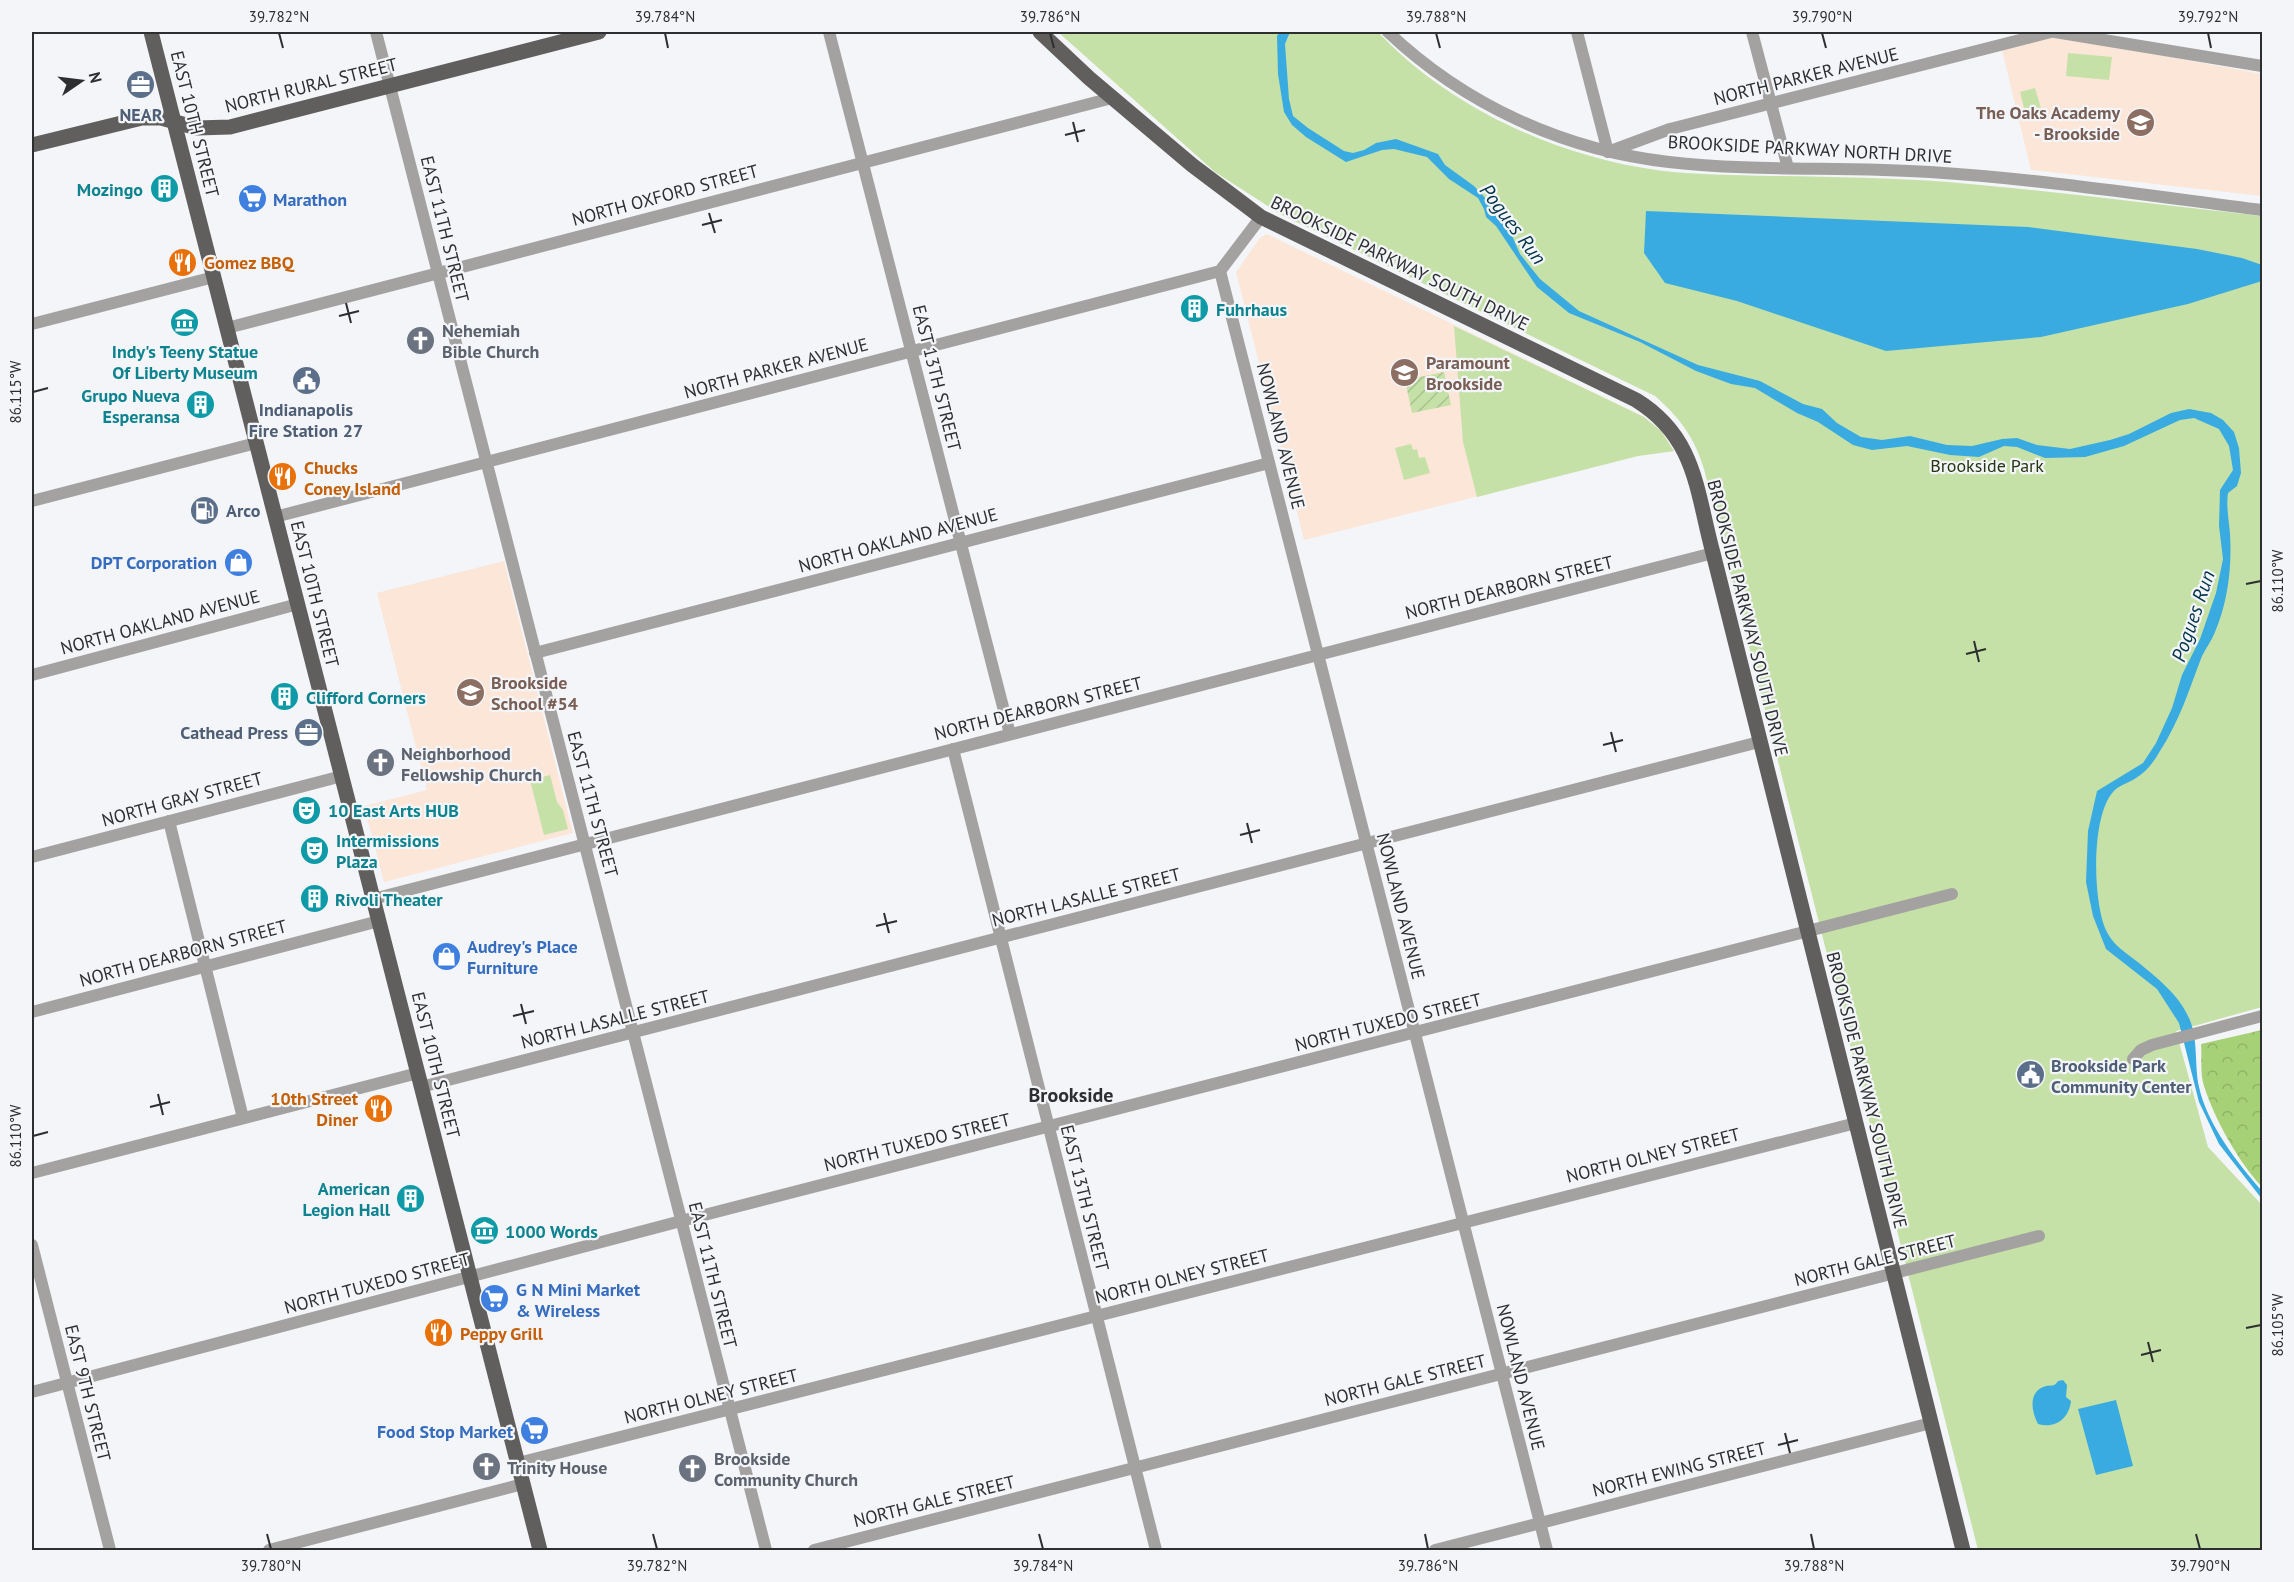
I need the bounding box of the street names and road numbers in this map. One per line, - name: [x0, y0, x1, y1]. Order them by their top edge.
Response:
- street label: NORTH PARKER AVENUE: [1711, 42, 1901, 110]
- street label: EAST 10TH STREET: [166, 49, 224, 199]
- street label: NORTH RURAL STREET: [222, 52, 400, 118]
- street label: BROOKSIDE PARKWAY NORTH DRIVE: [1667, 130, 1953, 168]
- street label: EAST 11TH STREET: [416, 154, 474, 304]
- street label: NORTH OXFORD STREET: [569, 159, 761, 231]
- street label: BROOKSIDE PARKWAY SOUTH DRIVE: [1267, 190, 1533, 336]
- street label: EAST 13TH STREET: [908, 303, 966, 453]
- street label: NORTH PARKER AVENUE: [681, 332, 871, 404]
- street label: NOWLAND AVENUE: [1252, 360, 1310, 512]
- street label: BROOKSIDE PARKWAY SOUTH DRIVE: [1702, 477, 1794, 759]
- street label: NORTH OAKLAND AVENUE: [796, 502, 1000, 578]
- street label: EAST 10TH STREET: [286, 519, 344, 669]
- street label: NORTH DEARBORN STREET: [1403, 550, 1615, 624]
- street label: NORTH OAKLAND AVENUE: [58, 584, 262, 660]
- street label: NORTH DEARBORN STREET: [932, 671, 1144, 745]
- street label: EAST 11TH STREET: [562, 729, 624, 879]
- street label: NORTH GRAY STREET: [99, 766, 265, 832]
- street label: NOWLAND AVENUE: [1372, 830, 1430, 982]
- street label: NORTH LASALLE STREET: [989, 862, 1183, 932]
- street label: NORTH DEARBORN STREET: [77, 914, 289, 992]
- street label: BROOKSIDE PARKWAY SOUTH DRIVE: [1821, 949, 1913, 1231]
- street label: NORTH LASALLE STREET: [518, 984, 712, 1054]
- street label: NORTH TUXEDO STREET: [1292, 988, 1484, 1056]
- street label: EAST 10TH STREET: [407, 990, 465, 1140]
- street label: NORTH TUXEDO STREET: [821, 1108, 1013, 1176]
- street label: NORTH OLNEY STREET: [1564, 1122, 1742, 1188]
- street label: EAST 13TH STREET: [1056, 1123, 1114, 1273]
- street label: EAST 11TH STREET: [684, 1200, 742, 1350]
- street label: NORTH GALE STREET: [1792, 1229, 1958, 1291]
- street label: NORTH OLNEY STREET: [1093, 1243, 1271, 1309]
- street label: NORTH TUXEDO STREET: [282, 1247, 472, 1319]
- street label: NOWLAND AVENUE: [1492, 1301, 1550, 1453]
- street label: EAST 9TH STREET: [60, 1322, 116, 1464]
- street label: NORTH GALE STREET: [1322, 1349, 1488, 1411]
- street label: NORTH OLNEY STREET: [622, 1363, 800, 1429]
- street label: NORTH EWING STREET: [1590, 1436, 1768, 1502]
- street label: NORTH GALE STREET: [851, 1470, 1017, 1532]

